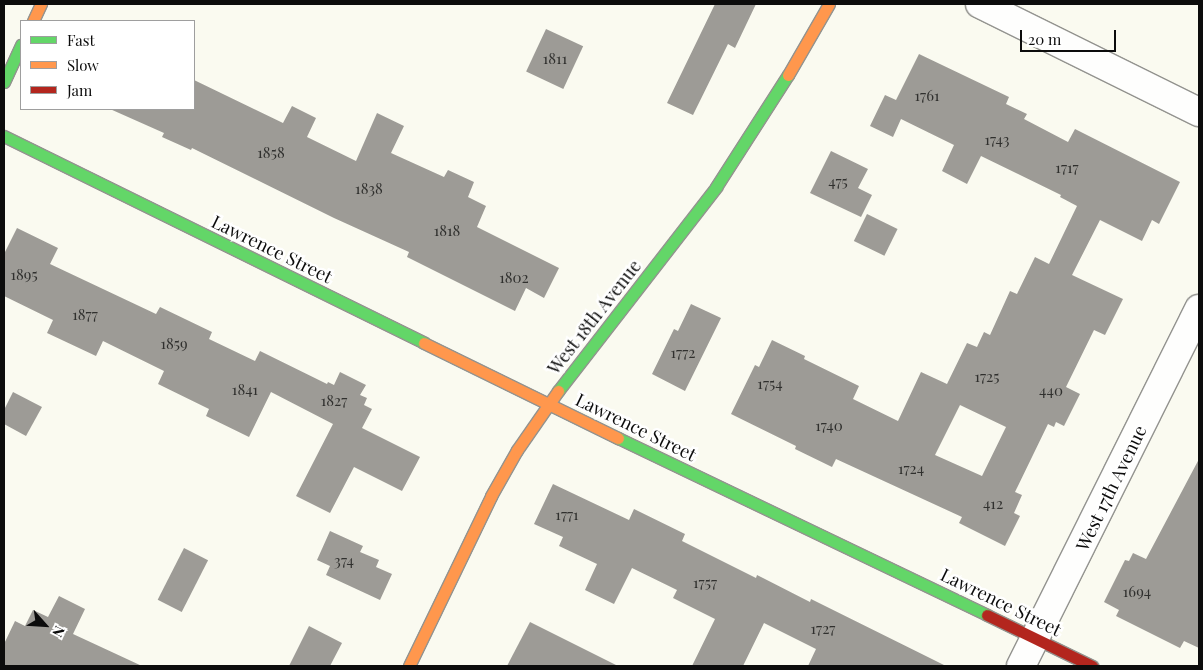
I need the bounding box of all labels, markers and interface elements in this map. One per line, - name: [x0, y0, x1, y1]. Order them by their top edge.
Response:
- legend: [20, 20, 195, 110]
- scale bar: [1023, 20, 1119, 52]
- text: 20 m: [1028, 29, 1061, 49]
- text: Fast: [67, 30, 95, 50]
- house number: 1811: [543, 50, 567, 68]
- text: Slow: [67, 55, 99, 75]
- text: Jam: [67, 80, 92, 100]
- house number: 1761: [915, 87, 939, 105]
- house number: 1743: [984, 131, 1010, 149]
- house number: 1858: [257, 144, 285, 162]
- house number: 1717: [1055, 159, 1079, 177]
- house number: 475: [828, 173, 848, 191]
- house number: 1838: [355, 180, 383, 198]
- street label: Lawrence Street: [208, 210, 336, 288]
- house number: 1818: [434, 222, 460, 240]
- street label: West 18th Avenue: [542, 255, 646, 379]
- house number: 1895: [10, 266, 38, 284]
- house number: 1802: [499, 269, 529, 287]
- house number: 1877: [72, 306, 98, 324]
- house number: 1859: [160, 335, 188, 353]
- house number: 1772: [671, 344, 695, 362]
- house number: 1725: [974, 368, 1000, 386]
- house number: 1754: [757, 375, 783, 393]
- house number: 1841: [232, 381, 258, 399]
- house number: 440: [1039, 382, 1063, 400]
- street label: Lawrence Street: [572, 388, 700, 466]
- house number: 1827: [321, 392, 347, 410]
- house number: 1740: [815, 417, 843, 435]
- street label: West 17th Avenue: [1071, 421, 1151, 555]
- house number: 1724: [898, 460, 924, 478]
- house number: 412: [983, 495, 1003, 513]
- house number: 1771: [555, 506, 579, 524]
- house number: 374: [334, 552, 354, 570]
- street label: Lawrence Street: [937, 563, 1065, 641]
- house number: 1757: [693, 574, 717, 592]
- house number: 1694: [1123, 583, 1151, 601]
- north arrow: [20, 600, 70, 650]
- house number: 1727: [811, 620, 835, 638]
- text: N: [48, 623, 70, 640]

